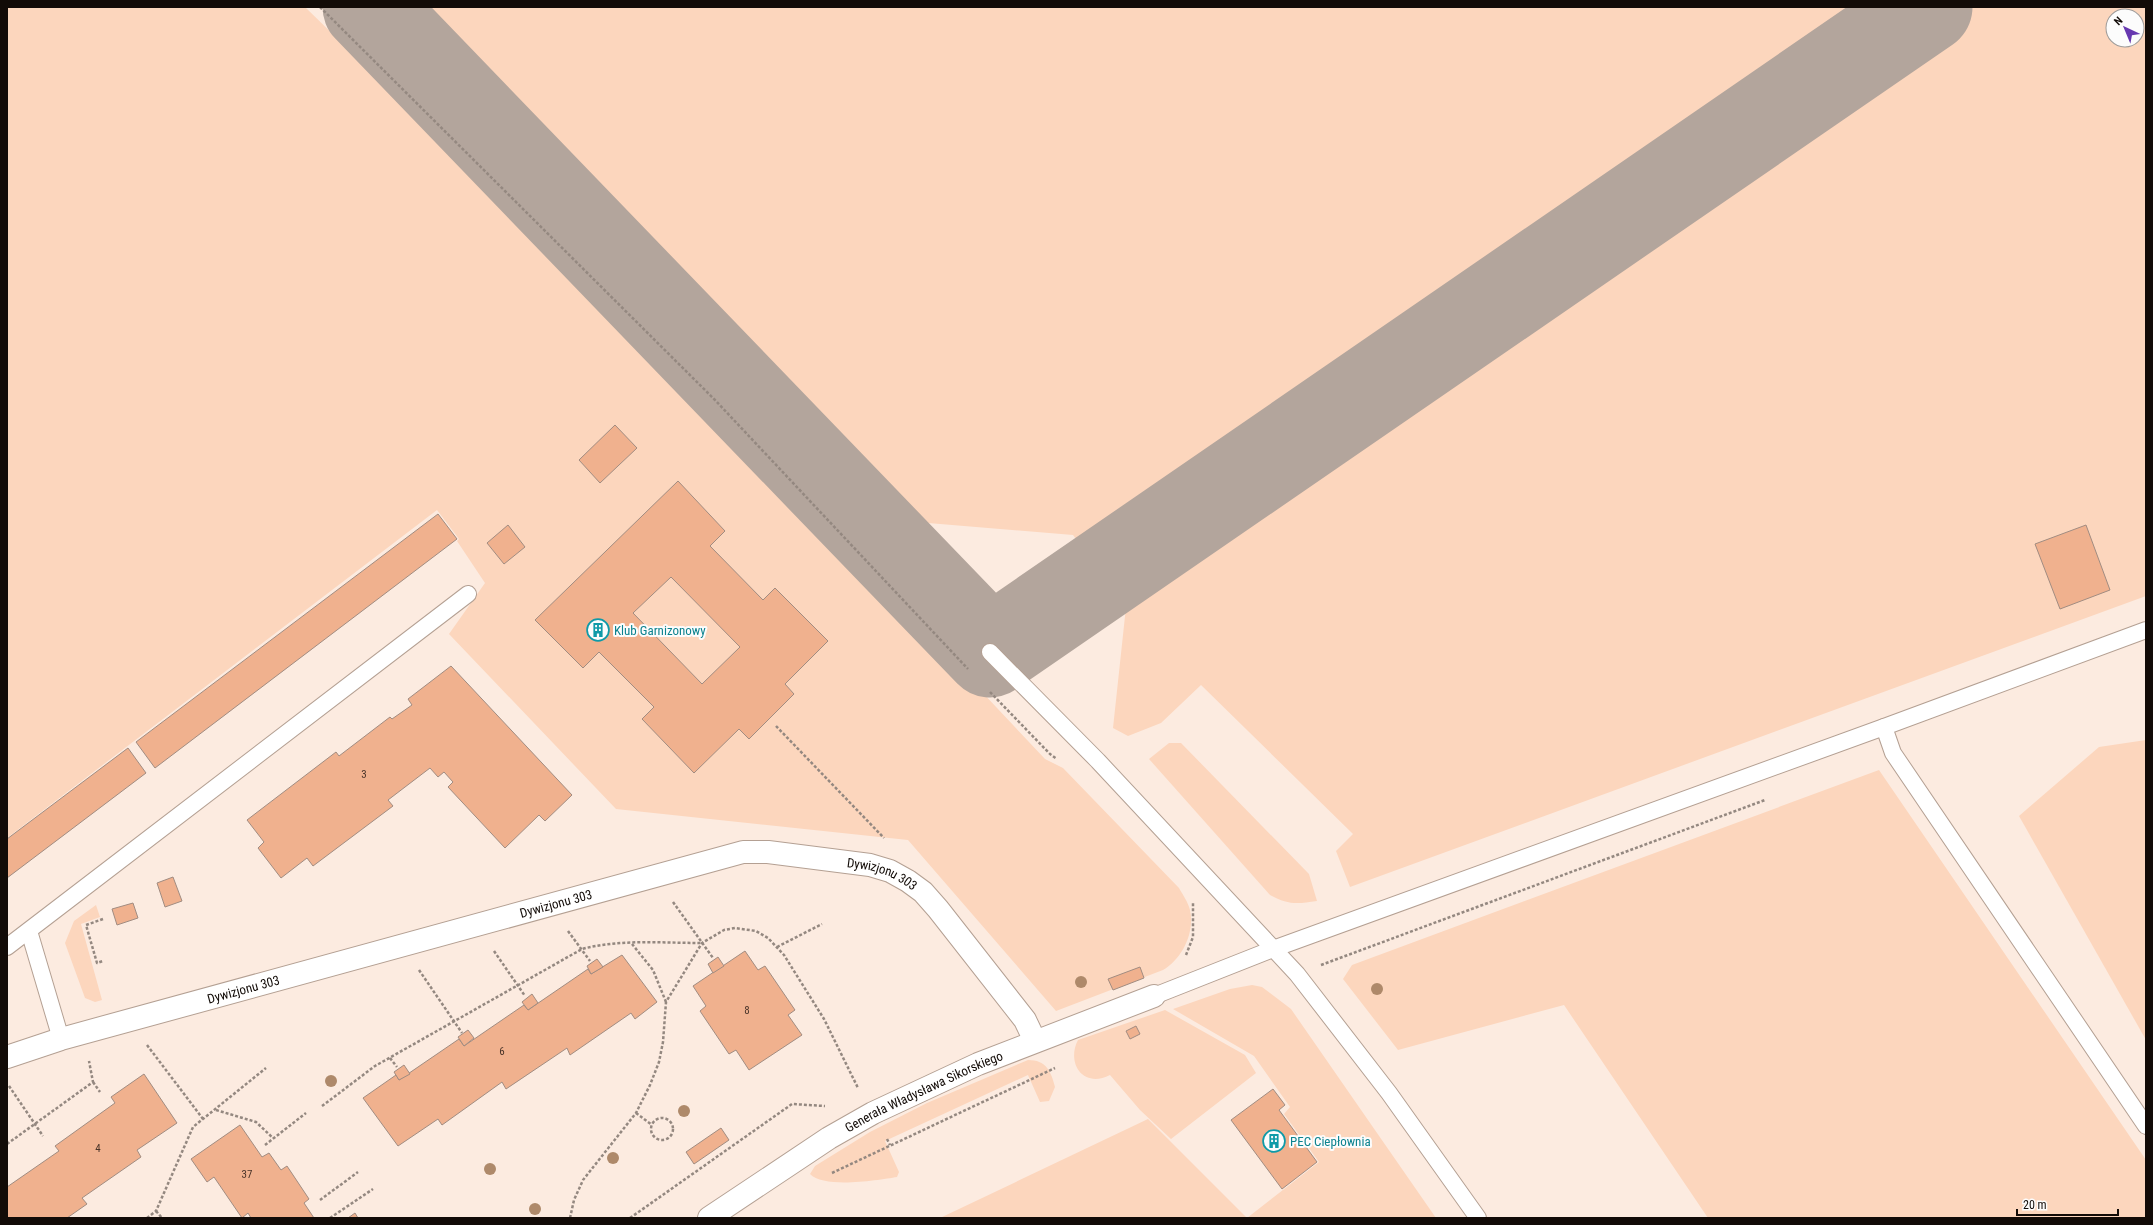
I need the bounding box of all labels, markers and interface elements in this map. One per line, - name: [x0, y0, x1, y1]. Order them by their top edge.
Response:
- north arrow: [2105, 8, 2145, 48]
- text: N: [2111, 14, 2126, 28]
- building icon: Klub Garnizonowy: [585, 617, 611, 643]
- place label: Klub Garnizonowy: [614, 623, 706, 638]
- house number: 3: [361, 768, 367, 781]
- street label: Dywizjonu 303: [846, 855, 920, 893]
- street label: Dywizjonu 303: [518, 887, 594, 921]
- street label: Dywizjonu 303: [206, 972, 281, 1007]
- house number: 8: [744, 1004, 750, 1017]
- house number: 6: [499, 1045, 505, 1058]
- street label: Generała Władysława Sikorskiego: [842, 1048, 1005, 1135]
- building icon: PEC Ciepłownia: [1261, 1128, 1287, 1154]
- place label: PEC Ciepłownia: [1290, 1134, 1371, 1149]
- house number: 4: [95, 1142, 101, 1155]
- house number: 37: [242, 1168, 252, 1181]
- scale bar: [2017, 1191, 2118, 1217]
- text: 20 m: [2023, 1198, 2047, 1212]

